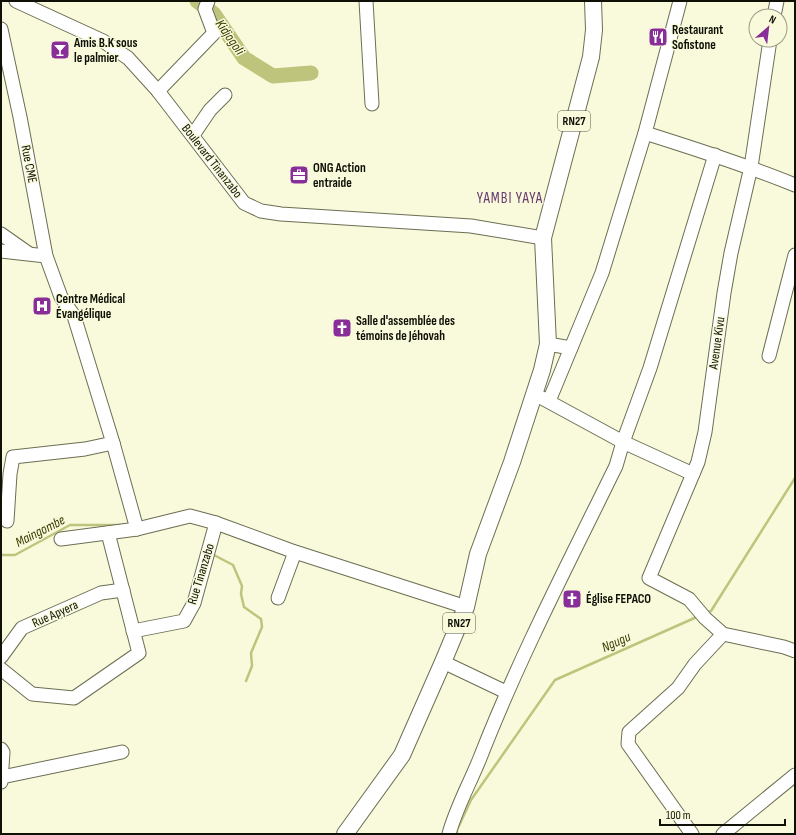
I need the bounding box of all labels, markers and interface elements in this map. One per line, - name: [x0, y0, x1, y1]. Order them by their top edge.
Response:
- north arrow: [748, 8, 788, 48]
- text: N: [767, 12, 778, 27]
- water label: Kidjogoli: [212, 16, 249, 58]
- place label: Restaurant Sofistone: [672, 22, 724, 53]
- restaurant icon: Restaurant Sofistone: [647, 26, 669, 48]
- place label: Amis B.K sous le palmier: [73, 35, 137, 66]
- bar icon: Amis B.K sous le palmier: [49, 39, 71, 61]
- road number: RN27: [558, 111, 590, 131]
- street label: Boulevard Tinanzabo: [178, 121, 246, 201]
- street label: Rue CME: [18, 144, 40, 184]
- place label: ONG Action entraide: [313, 160, 366, 191]
- office icon: ONG Action entraide: [288, 164, 310, 186]
- district label: YAMBI YAYA: [477, 189, 543, 208]
- place label: Centre Médical Évangélique: [56, 291, 125, 322]
- hospital icon: Centre Médical Évangélique: [31, 295, 53, 317]
- place label: Salle d'assemblée des témoins de Jéhovah: [356, 313, 455, 344]
- street label: Avenue Kivu: [705, 316, 729, 371]
- church icon: Salle d'assemblée des témoins de Jéhovah: [331, 317, 353, 339]
- water label: Maingombe: [12, 511, 68, 551]
- street label: Rue Tinanzabo: [184, 542, 218, 606]
- church icon: Église FEPACO: [561, 588, 583, 610]
- place label: Église FEPACO: [586, 591, 651, 607]
- street label: Rue Apyera: [30, 597, 80, 631]
- road number: RN27: [443, 613, 475, 633]
- water label: Ngugu: [599, 628, 633, 656]
- scale bar: [660, 801, 785, 827]
- text: 100 m: [666, 808, 691, 823]

